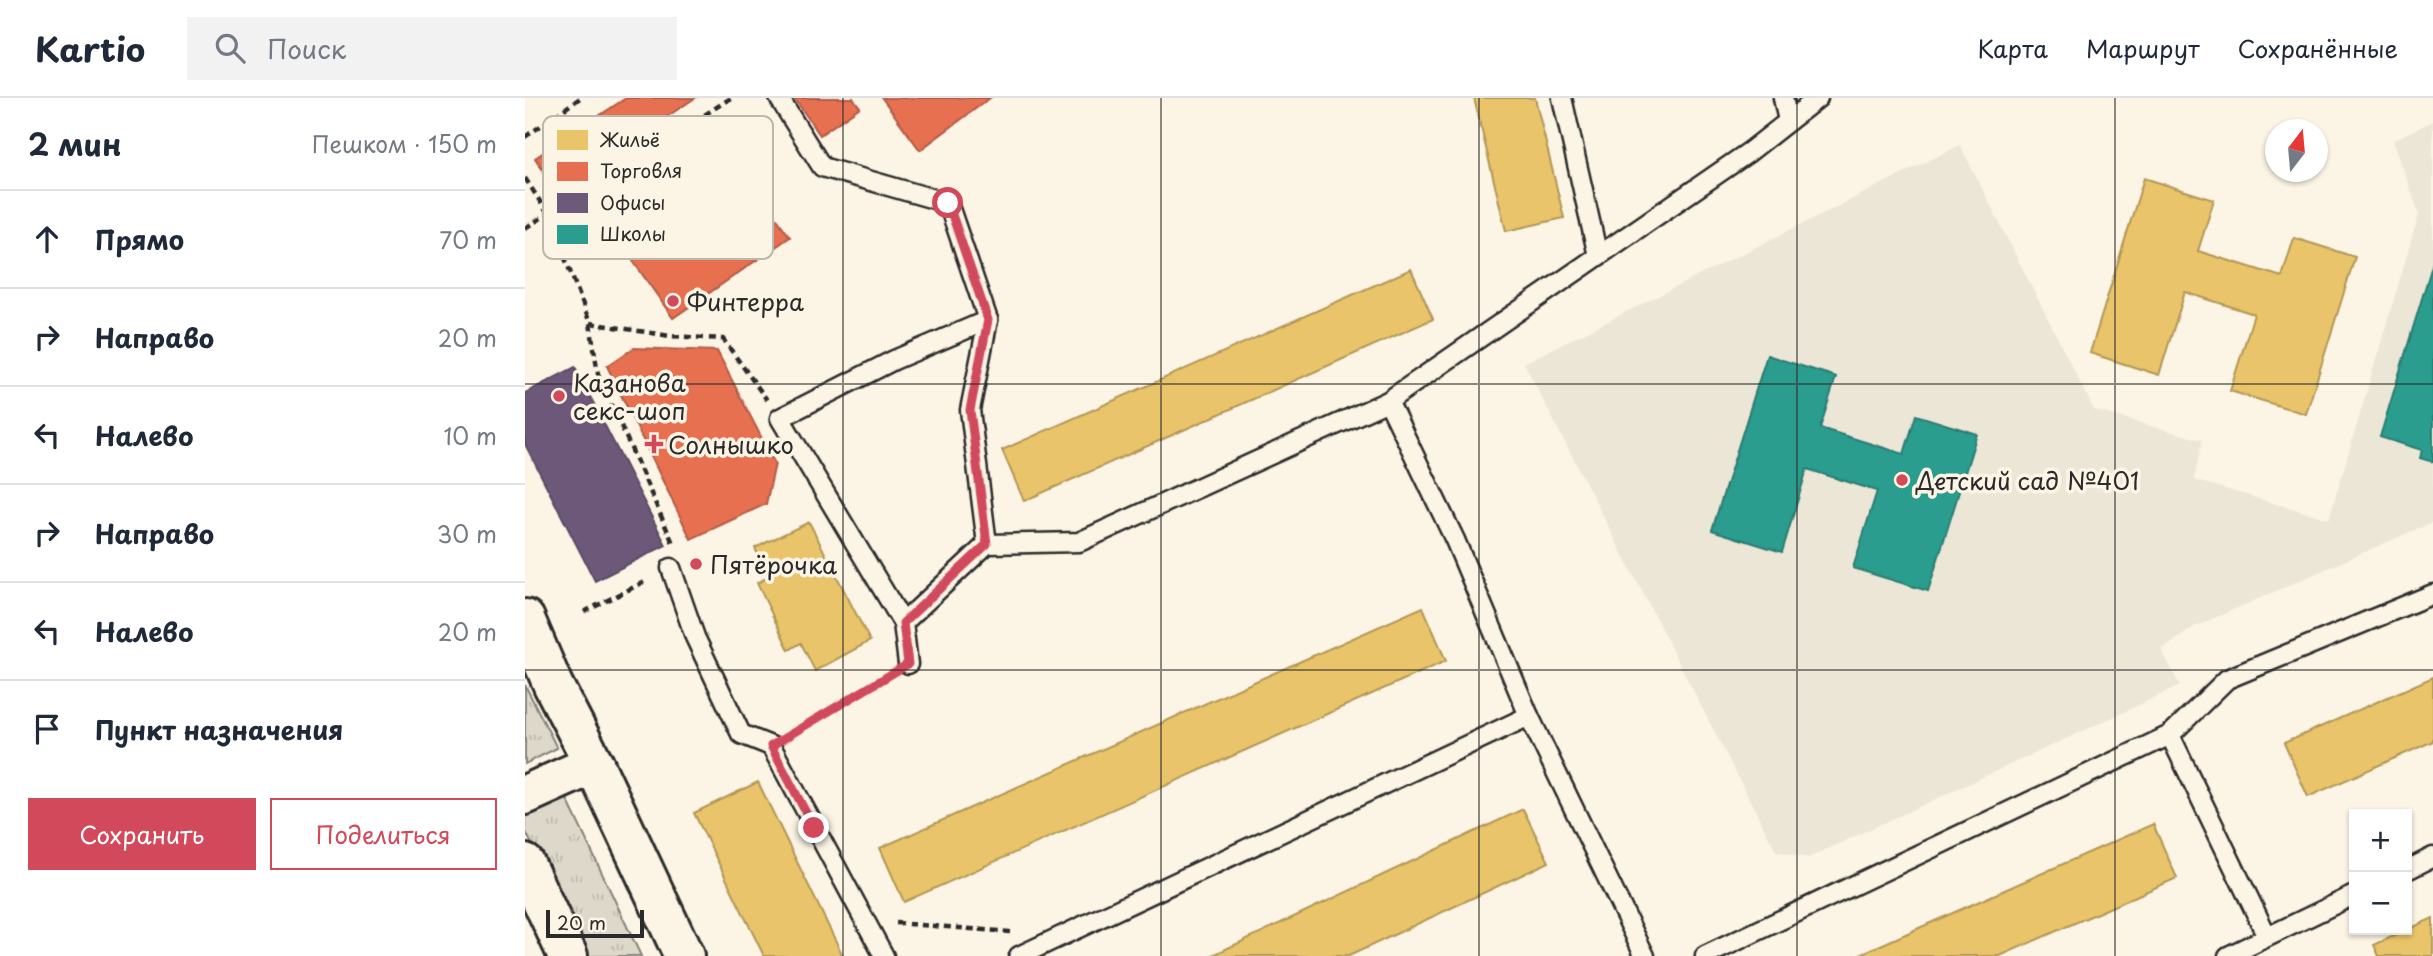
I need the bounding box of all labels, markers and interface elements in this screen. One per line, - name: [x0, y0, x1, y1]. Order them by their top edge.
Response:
- search box: [187, 17, 677, 80]
- text: Kartio: [35, 23, 145, 73]
- icon: search: [211, 29, 249, 67]
- text: Поиск: [267, 29, 346, 68]
- text: Карта: [1977, 30, 2048, 66]
- text: Маршрут: [2086, 30, 2200, 66]
- text: Сохранённые: [2238, 30, 2398, 66]
- legend: [543, 116, 773, 259]
- north arrow: [2265, 119, 2328, 182]
- text: 2 мин: [28, 121, 122, 166]
- text: Жильё: [599, 125, 660, 153]
- text: Пешком · 150 m: [312, 126, 497, 161]
- text: Торговля: [600, 156, 682, 184]
- route start: [932, 187, 963, 218]
- text: Офисы: [600, 188, 665, 216]
- text: Школы: [600, 219, 666, 247]
- icon: ahead: [28, 220, 66, 258]
- text: Прямо: [95, 220, 184, 259]
- text: 70 m: [439, 222, 497, 257]
- place label: Финтерра: [687, 283, 804, 319]
- marker: Финтерра: [665, 293, 681, 309]
- icon: right: [28, 318, 66, 356]
- text: Направо: [95, 318, 214, 357]
- text: 20 m: [438, 320, 497, 355]
- place label: Казанова секс-шоп: [573, 364, 686, 428]
- marker: Казанова секс-шоп: [551, 388, 567, 404]
- icon: left: [28, 416, 66, 454]
- text: Налево: [95, 416, 193, 455]
- text: 10 m: [443, 418, 497, 453]
- place label: Солнышко: [668, 426, 794, 462]
- marker: Солнышко: [646, 436, 662, 452]
- place label: Детский сад №401: [1915, 462, 2139, 498]
- marker: Детский сад №401: [1894, 472, 1910, 488]
- icon: right: [28, 514, 66, 552]
- text: Направо: [95, 514, 214, 553]
- text: 30 m: [436, 516, 497, 551]
- place label: Пятёрочка: [710, 546, 837, 582]
- marker: Пятёрочка: [688, 556, 704, 572]
- icon: left: [28, 612, 66, 650]
- text: Налево: [95, 612, 193, 651]
- text: 20 m: [438, 614, 497, 649]
- icon: arrive: [28, 710, 66, 748]
- text: Пункт назначения: [95, 710, 343, 749]
- button: Сохранить: [28, 798, 256, 870]
- button: Поделиться: [270, 798, 497, 870]
- map controls: [2349, 809, 2412, 935]
- button: +: [2349, 809, 2412, 872]
- route end: [798, 812, 829, 843]
- button: −: [2349, 872, 2412, 935]
- scale bar: [546, 907, 644, 939]
- text: 20 m: [557, 908, 606, 936]

